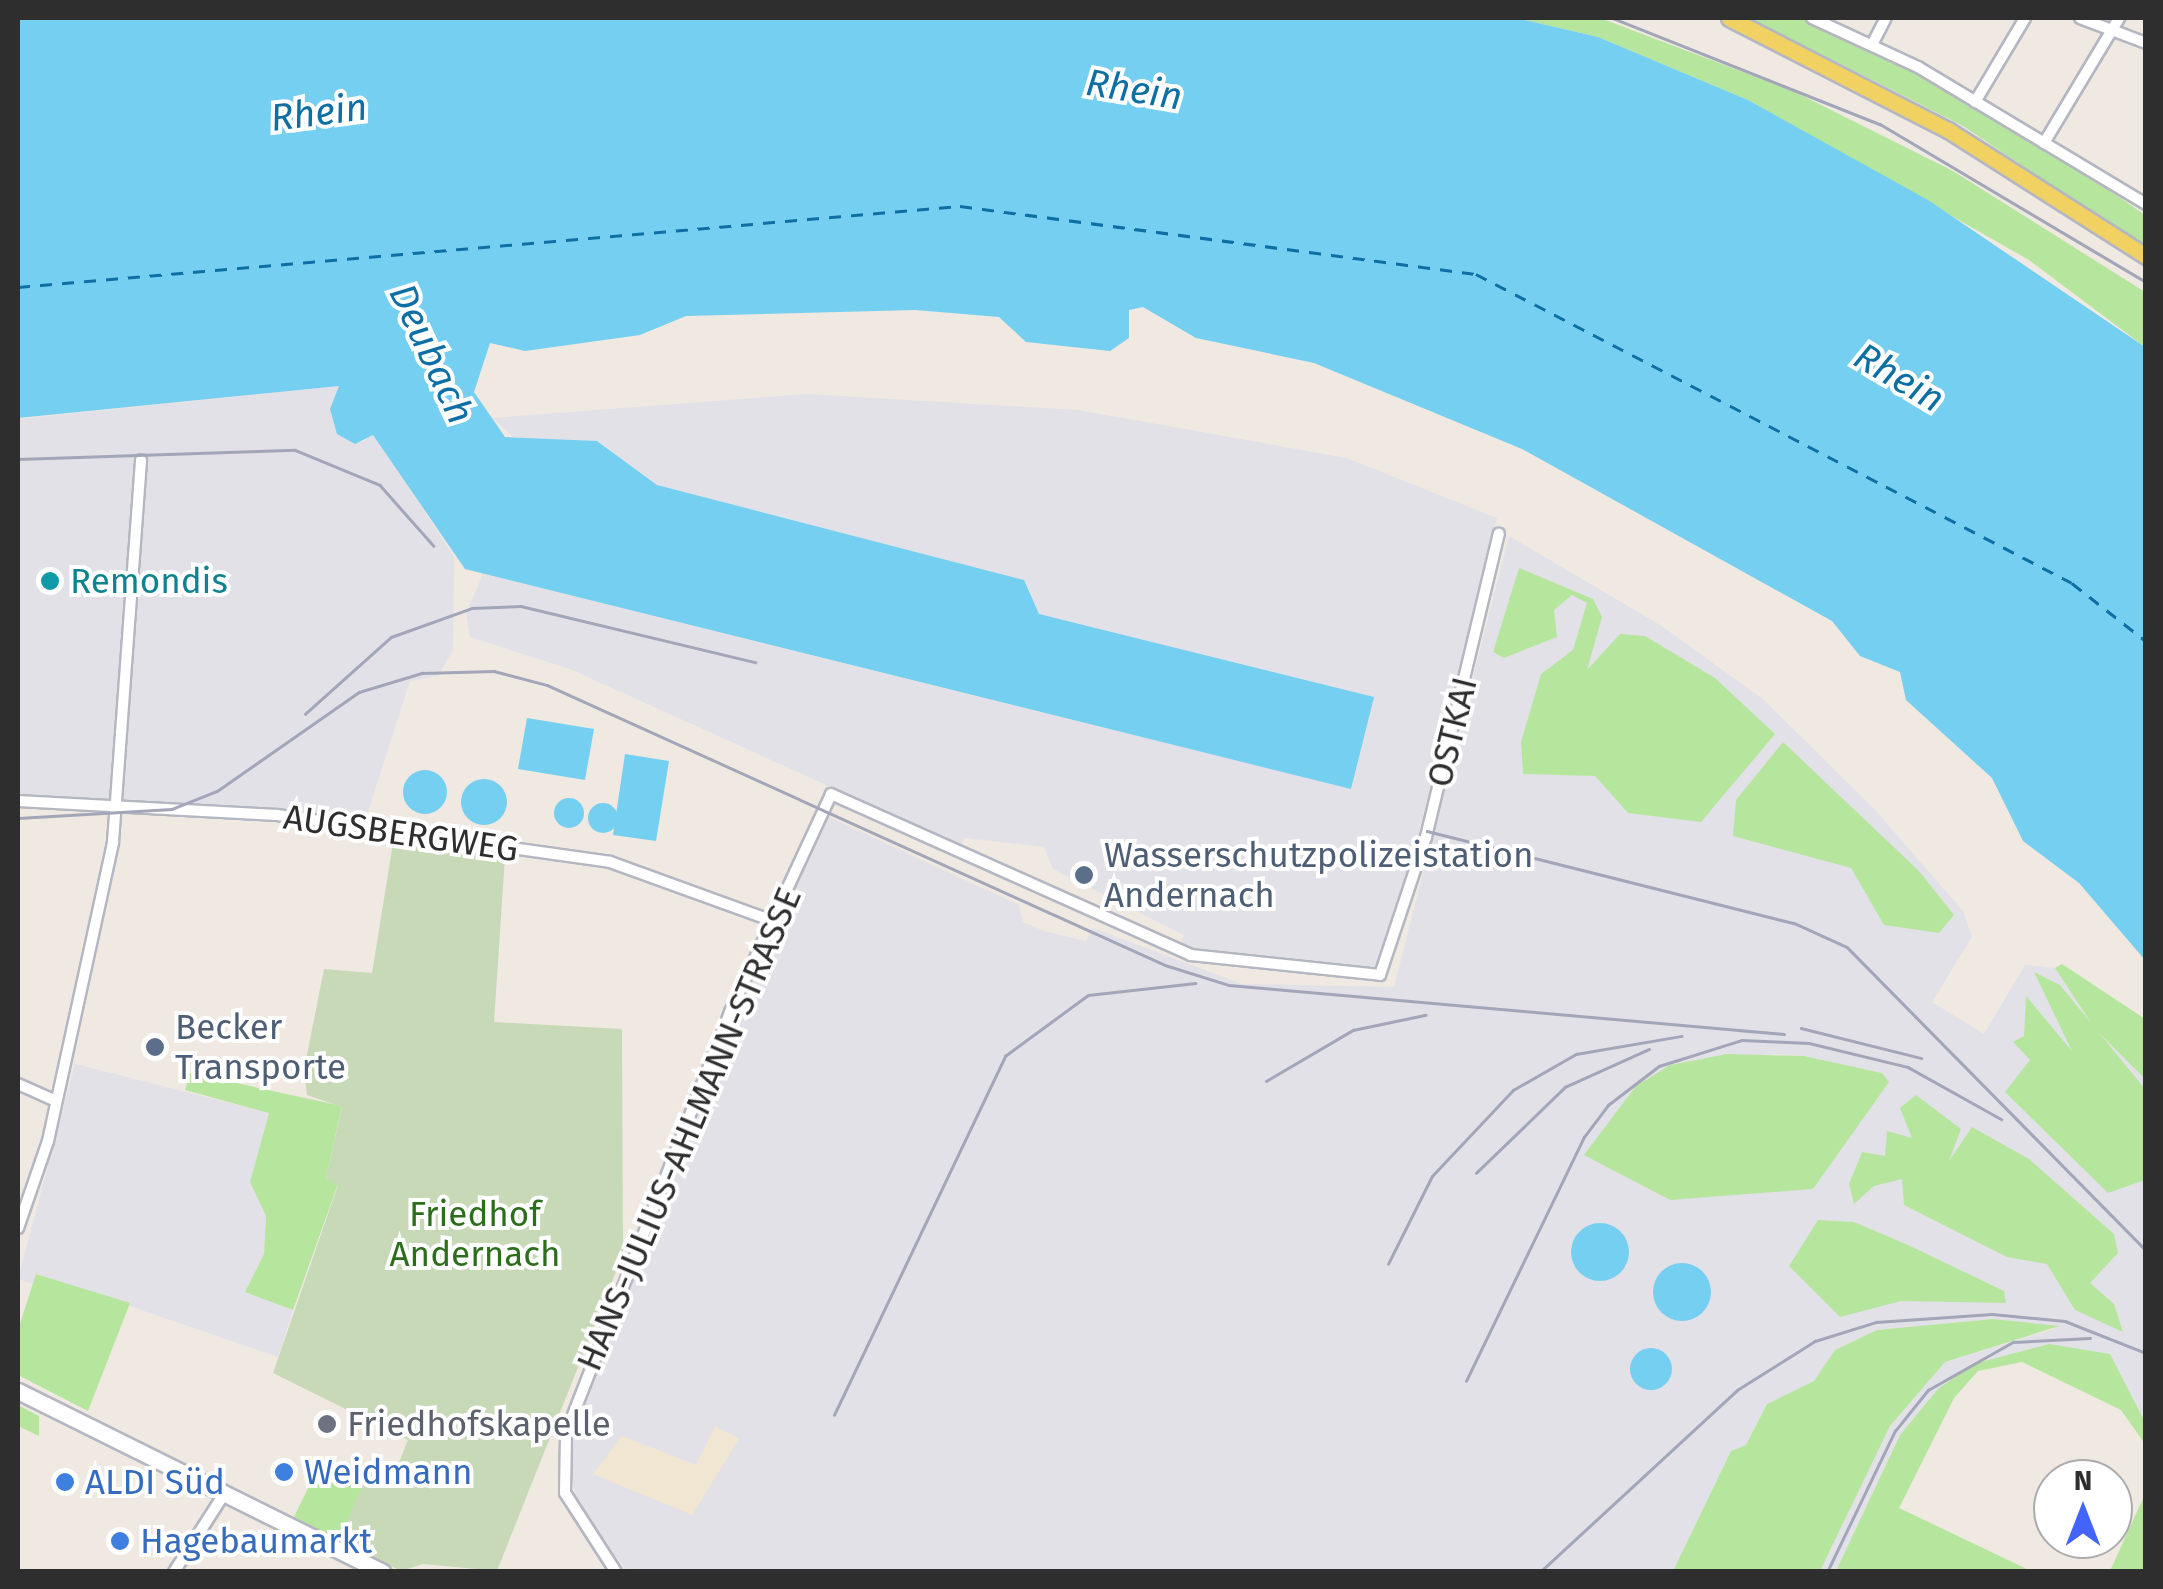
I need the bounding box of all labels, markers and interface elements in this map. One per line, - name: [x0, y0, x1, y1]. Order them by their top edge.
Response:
- water label: Rhein: [1082, 60, 1186, 120]
- water label: Rhein: [268, 84, 370, 142]
- water label: Deubach: [379, 277, 483, 431]
- water label: Rhein: [1846, 333, 1952, 423]
- place label: Remondis: [70, 560, 228, 602]
- marker: Remondis: [39, 570, 61, 592]
- street label: OSTKAI: [1418, 673, 1486, 791]
- street label: AUGSBERGWEG: [281, 796, 521, 870]
- place label: Wasserschutzpolizeistation Andernach: [1104, 834, 1533, 916]
- marker: Wasserschutzpolizeistation Andernach: [1073, 864, 1095, 886]
- street label: HANS-JULIUS-AHLMANN-STRASSE: [568, 881, 810, 1377]
- place label: Becker Transporte: [175, 1006, 346, 1088]
- marker: Becker Transporte: [144, 1036, 166, 1058]
- park label: Friedhof Andernach: [390, 1193, 560, 1275]
- place label: Friedhofskapelle: [347, 1403, 611, 1445]
- marker: Friedhofskapelle: [316, 1413, 338, 1435]
- place label: Weidmann: [304, 1451, 472, 1493]
- north arrow: [2033, 1459, 2133, 1559]
- place label: ALDI Süd: [85, 1461, 225, 1503]
- marker: Weidmann: [273, 1461, 295, 1483]
- text: N: [2074, 1464, 2092, 1497]
- marker: ALDI Süd: [54, 1471, 76, 1493]
- place label: Hagebaumarkt: [140, 1520, 372, 1562]
- marker: Hagebaumarkt: [109, 1530, 131, 1552]

